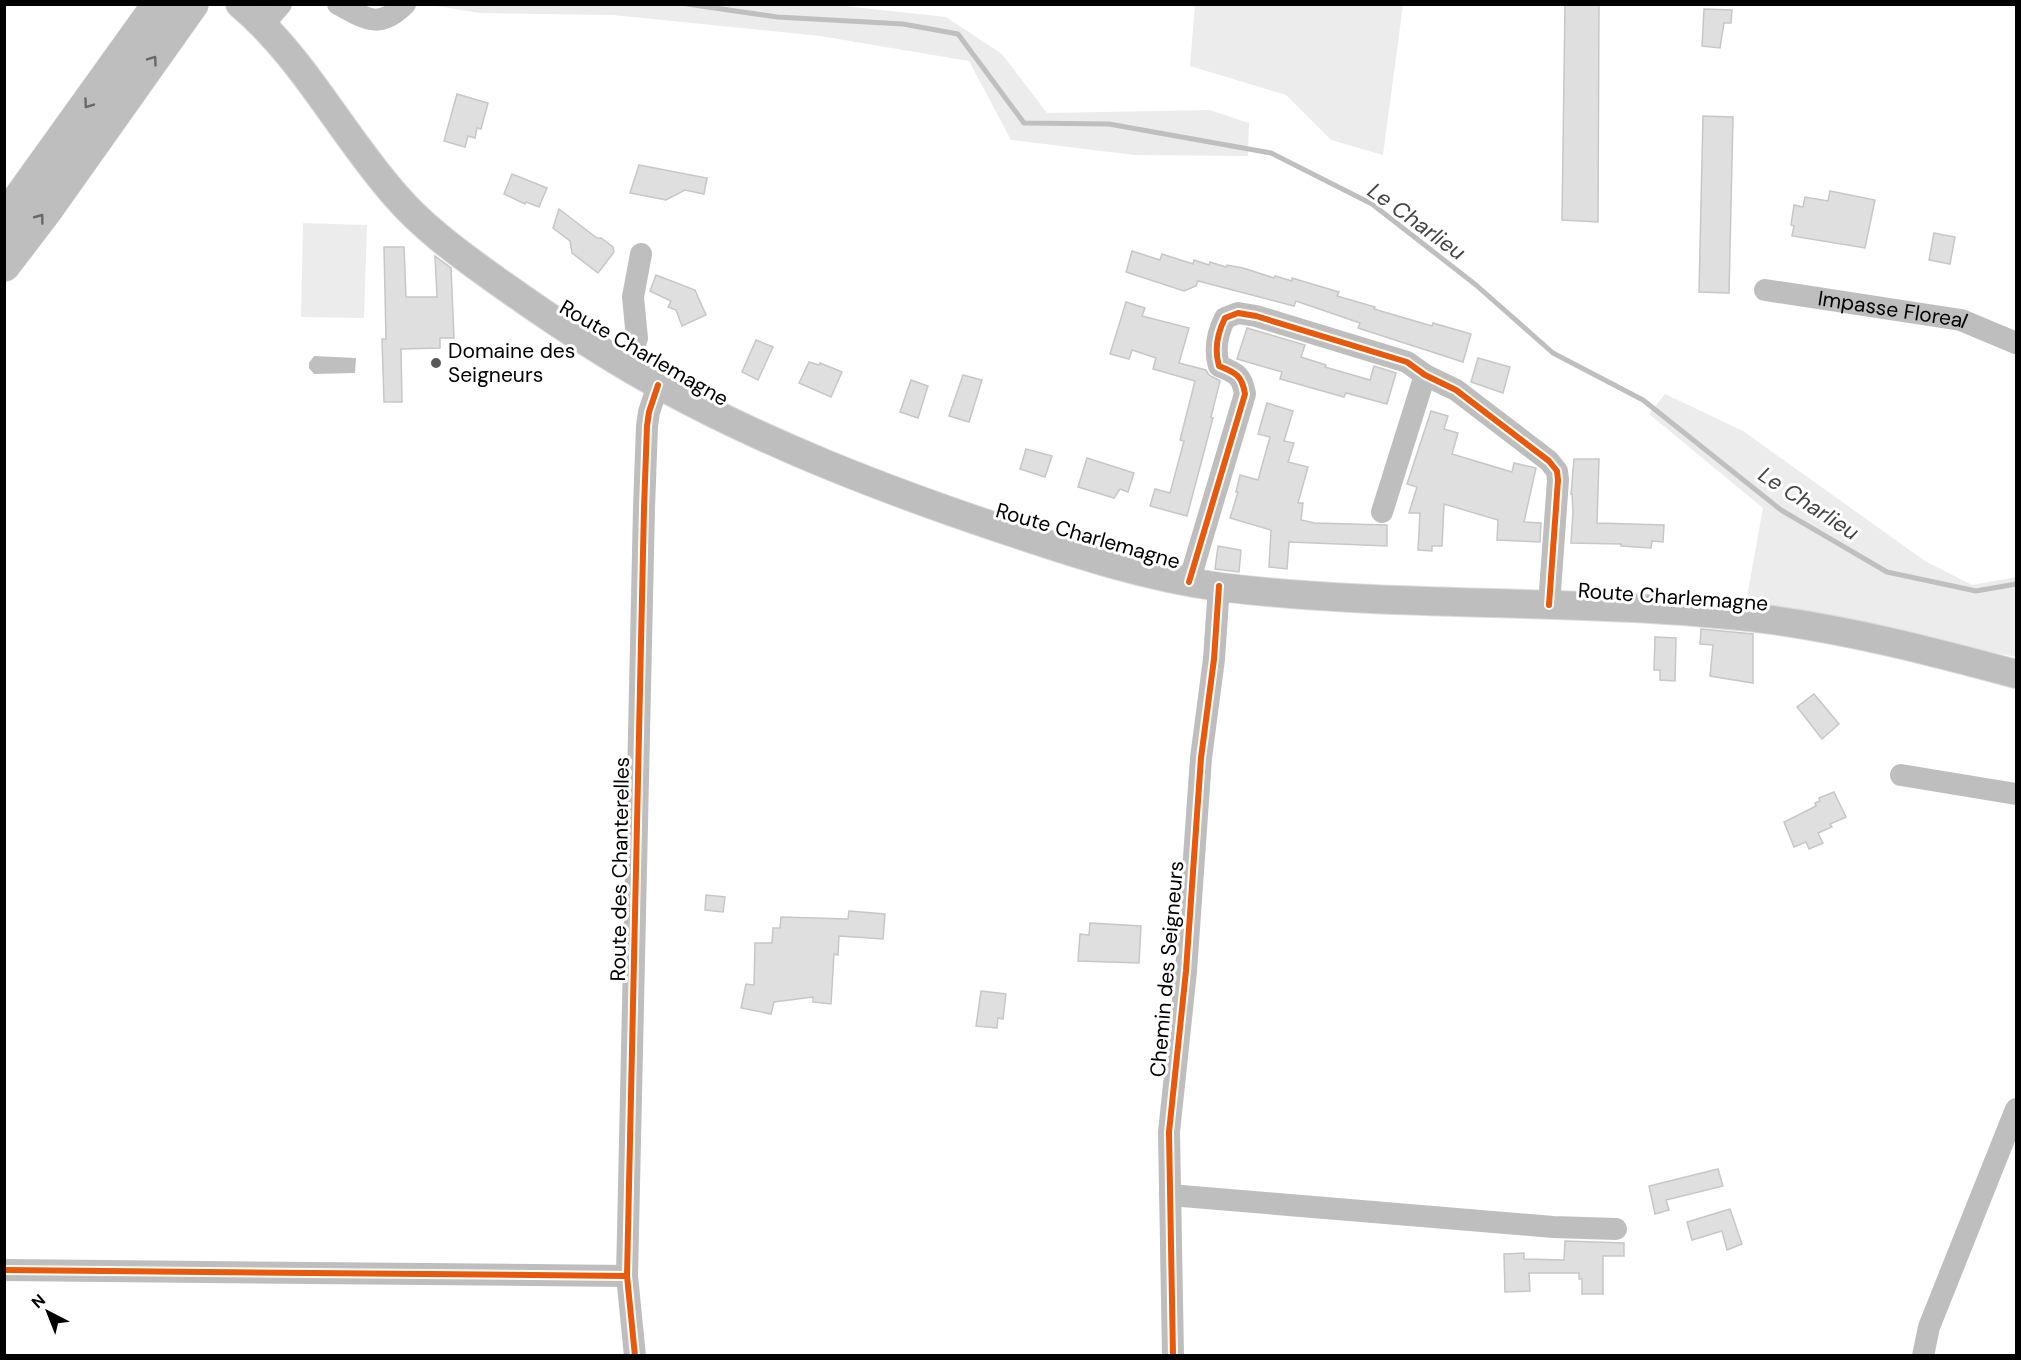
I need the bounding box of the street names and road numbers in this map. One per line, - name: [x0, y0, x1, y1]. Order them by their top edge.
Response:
- street label: Impasse Floreal: [1816, 284, 1972, 335]
- street label: Route Charlemagne: [554, 293, 734, 413]
- street label: Route Charlemagne: [993, 496, 1184, 576]
- street label: Route Charlemagne: [1577, 576, 1769, 618]
- street label: Route des Chanterelles: [604, 756, 636, 982]
- street label: Chemin des Seigneurs: [1144, 860, 1190, 1078]

